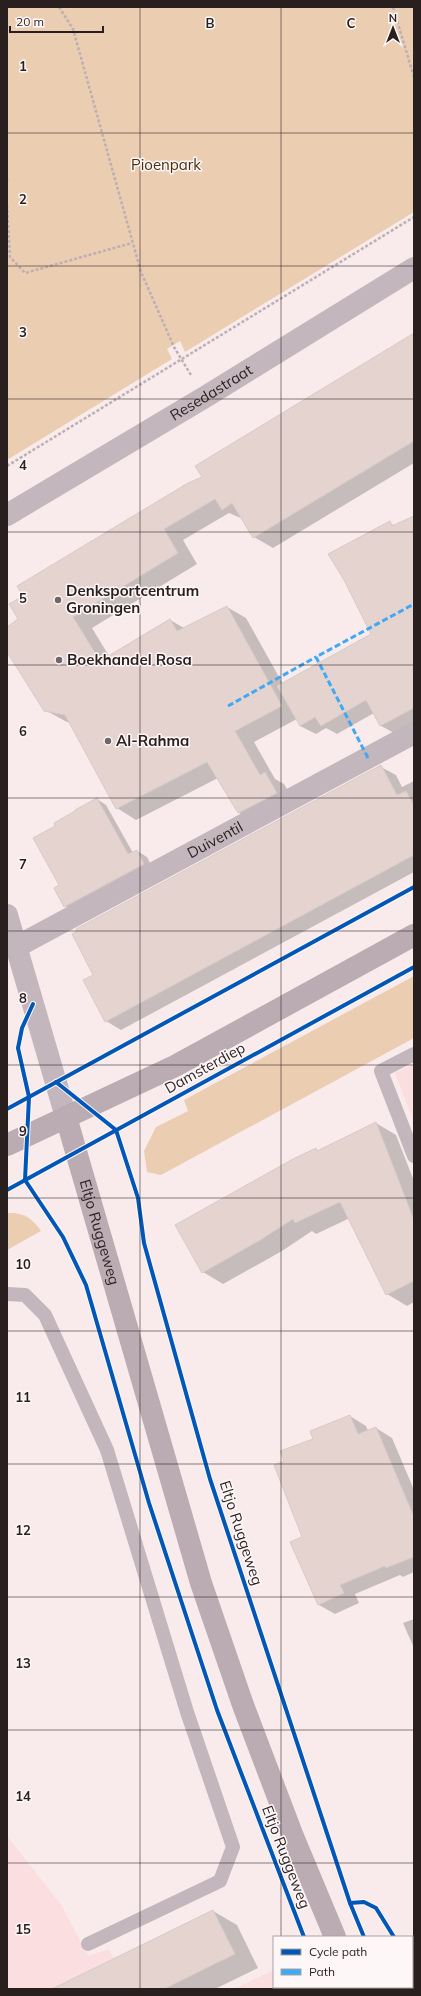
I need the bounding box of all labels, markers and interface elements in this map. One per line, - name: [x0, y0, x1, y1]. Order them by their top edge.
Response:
- scale bar: [10, 8, 103, 34]
- north arrow: [373, 8, 413, 48]
- text: N: [389, 11, 397, 25]
- text: 20 m: [16, 14, 44, 29]
- text: B: [206, 15, 215, 31]
- text: C: [347, 15, 356, 31]
- text: 1: [19, 58, 27, 74]
- park label: Pioenpark: [131, 155, 201, 174]
- text: 2: [19, 191, 27, 207]
- text: 3: [19, 324, 27, 340]
- street label: Resedastraat: [166, 360, 256, 425]
- text: 4: [19, 457, 27, 473]
- place label: Denksportcentrum Groningen: [66, 581, 199, 617]
- text: 5: [19, 590, 27, 606]
- marker: Denksportcentrum Groningen: [53, 595, 63, 605]
- place label: Boekhandel Rosa: [67, 650, 192, 669]
- marker: Boekhandel Rosa: [54, 655, 64, 665]
- text: 6: [19, 723, 27, 739]
- place label: Al-Rahma: [116, 731, 189, 750]
- marker: Al-Rahma: [103, 736, 113, 746]
- street label: Duiventil: [184, 817, 246, 862]
- text: 7: [19, 856, 27, 872]
- text: 8: [19, 990, 27, 1006]
- street label: Damsterdiep: [161, 1038, 248, 1097]
- text: 9: [19, 1123, 27, 1139]
- street label: Eltjo Ruggeweg: [76, 1177, 124, 1287]
- text: 10: [15, 1256, 31, 1272]
- text: 11: [15, 1389, 31, 1405]
- street label: Eltjo Ruggeweg: [216, 1478, 267, 1588]
- text: 12: [15, 1522, 31, 1538]
- text: 13: [15, 1655, 31, 1671]
- text: 14: [15, 1788, 31, 1804]
- street label: Eltjo Ruggeweg: [258, 1803, 315, 1911]
- text: 15: [15, 1921, 31, 1937]
- legend: [273, 1936, 413, 1988]
- text: Cycle path: [309, 1944, 367, 1959]
- text: Path: [309, 1964, 335, 1979]

